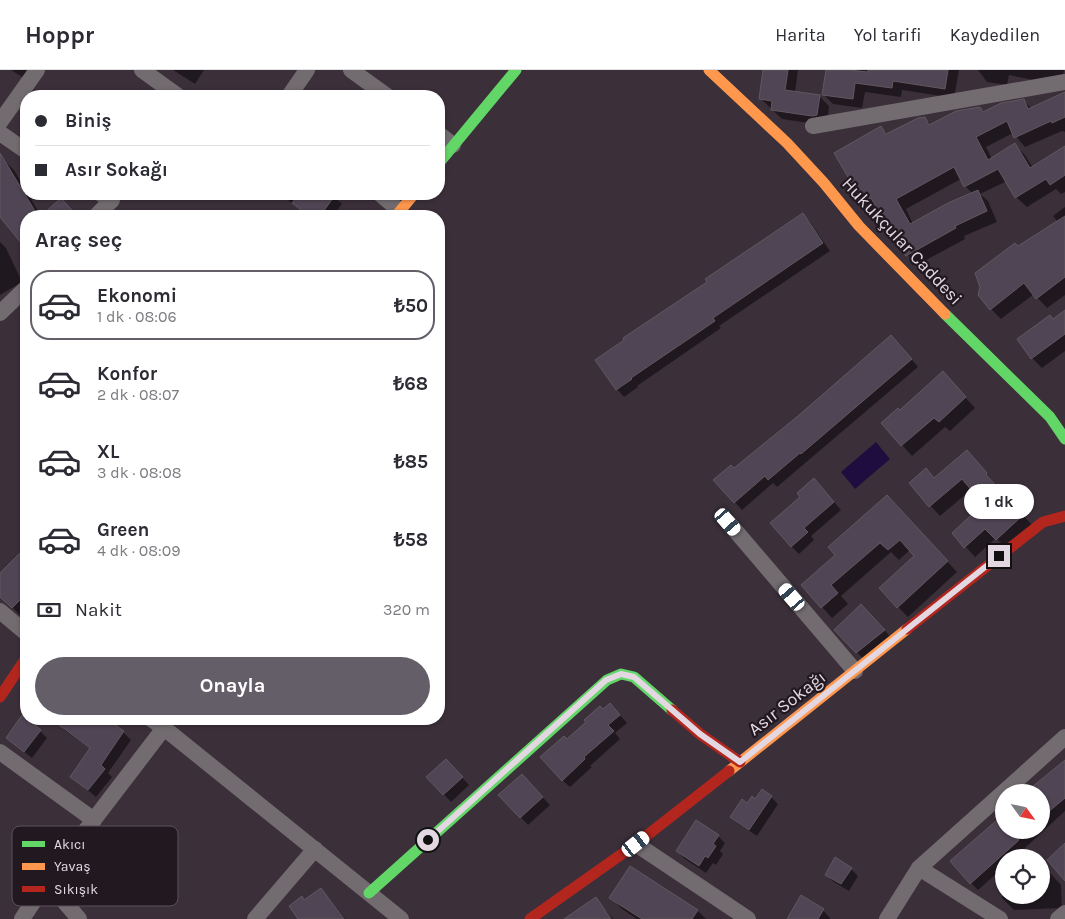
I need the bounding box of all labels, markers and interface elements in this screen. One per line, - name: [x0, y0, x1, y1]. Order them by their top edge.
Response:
- text: Hoppr: [25, 21, 94, 49]
- text: Harita: [775, 24, 826, 46]
- text: Yol tarifi: [854, 24, 922, 46]
- text: Kaydedilen: [950, 24, 1040, 46]
- text: Biniş: [65, 110, 112, 132]
- text: Asır Sokağı: [65, 159, 168, 181]
- street label: Hukukçular Caddesi: [837, 173, 967, 309]
- text: Araç seç: [35, 227, 122, 253]
- icon: car: [37, 283, 82, 328]
- text: Ekonomi: [97, 285, 177, 307]
- text: ₺50: [394, 295, 428, 317]
- text: 1 dk · 08:06: [97, 307, 177, 326]
- icon: car: [37, 361, 82, 406]
- text: Konfor: [97, 363, 157, 385]
- text: ₺68: [393, 373, 428, 395]
- text: 2 dk · 08:07: [97, 385, 179, 404]
- icon: car: [37, 439, 82, 484]
- text: XL: [97, 441, 119, 463]
- text: ₺85: [394, 451, 428, 473]
- text: 3 dk · 08:08: [97, 463, 182, 482]
- callout: 1 dk: [964, 484, 1034, 518]
- text: 1 dk: [984, 492, 1014, 511]
- car: [712, 506, 743, 538]
- icon: car: [37, 517, 82, 562]
- text: Green: [97, 519, 149, 541]
- text: ₺58: [394, 529, 428, 551]
- text: 4 dk · 08:09: [97, 541, 180, 560]
- route end: [988, 545, 1010, 567]
- car: [776, 581, 807, 613]
- icon: cash: [35, 596, 63, 624]
- text: Nakit: [75, 599, 122, 621]
- text: 320 m: [383, 600, 430, 619]
- button: Onayla: [35, 657, 430, 715]
- street label: Asır Sokağı: [744, 666, 830, 740]
- north arrow: [995, 784, 1050, 839]
- map controls: [995, 784, 1050, 904]
- legend: [12, 826, 178, 906]
- route start: [417, 829, 439, 851]
- car: [619, 829, 652, 859]
- text: Akıcı: [54, 836, 86, 853]
- button: locate: [995, 849, 1050, 904]
- text: Yavaş: [54, 858, 91, 875]
- text: Sıkışık: [54, 881, 98, 898]

